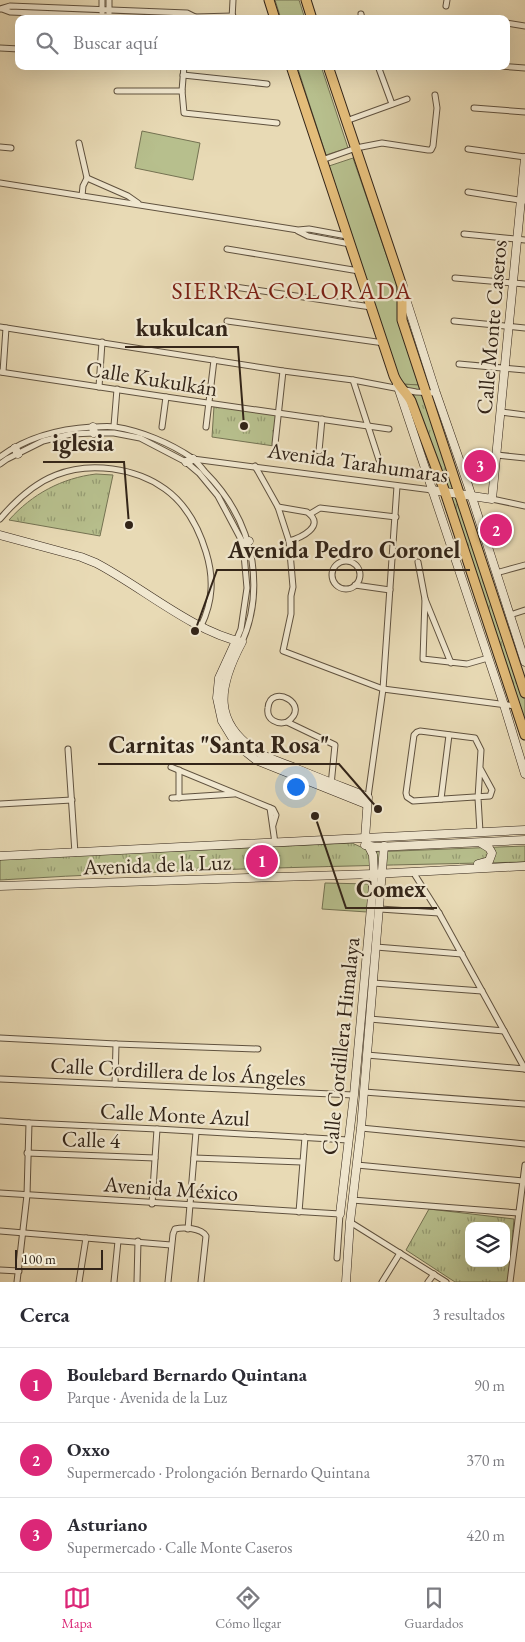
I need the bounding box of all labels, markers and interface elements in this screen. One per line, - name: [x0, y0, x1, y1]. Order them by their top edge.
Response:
- search box: [15, 15, 510, 70]
- icon: search: [33, 29, 61, 57]
- text: Buscar aquí: [73, 30, 158, 55]
- street label: Calle Monte Caseros: [469, 239, 514, 416]
- district label: SIERRA COLORADA: [172, 275, 412, 306]
- callout: kukulcan: [125, 308, 238, 347]
- text: kukulcan: [136, 312, 229, 343]
- street label: Calle Kukulkán: [84, 354, 220, 403]
- callout: iglesia: [43, 423, 124, 462]
- text: iglesia: [52, 427, 114, 459]
- street label: Avenida Tarahumaras: [265, 435, 450, 490]
- pin: 3: [464, 447, 496, 485]
- pin: 2: [480, 511, 512, 549]
- callout: Avenida Pedro Coronel: [217, 531, 470, 570]
- text: Avenida Pedro Coronel: [227, 534, 460, 565]
- callout: Carnitas "Santa Rosa": [98, 725, 339, 764]
- text: Carnitas "Santa Rosa": [109, 729, 330, 760]
- your location: [283, 774, 309, 800]
- pin: 1: [246, 842, 278, 880]
- street label: Avenida de la Luz: [82, 847, 232, 882]
- callout: Comex: [346, 869, 437, 908]
- text: Comex: [356, 873, 426, 904]
- street label: Calle Cordillera Himalaya: [315, 935, 366, 1156]
- street label: Calle Cordillera de los Ángeles: [50, 1050, 306, 1093]
- street label: Calle Monte Azul: [99, 1096, 250, 1133]
- street label: Calle 4: [61, 1124, 121, 1155]
- street label: Avenida México: [102, 1169, 239, 1208]
- map controls: [465, 1222, 510, 1267]
- button: layers: [465, 1222, 510, 1267]
- scale bar: [15, 1247, 102, 1270]
- text: 100 m: [22, 1250, 56, 1268]
- text: Cerca: [20, 1301, 70, 1328]
- text: 3 resultados: [433, 1304, 505, 1325]
- text: Boulebard Bernardo Quintana: [67, 1362, 307, 1387]
- text: 1: [32, 1375, 40, 1396]
- text: 90 m: [474, 1375, 505, 1396]
- text: Parque · Avenida de la Luz: [67, 1387, 227, 1408]
- text: Oxxo: [67, 1437, 110, 1462]
- text: 2: [32, 1450, 40, 1471]
- text: 370 m: [466, 1450, 505, 1471]
- text: Supermercado · Prolongación Bernardo Quintana: [67, 1462, 370, 1483]
- text: Asturiano: [67, 1512, 147, 1537]
- text: 3: [32, 1525, 40, 1546]
- text: 420 m: [466, 1525, 505, 1546]
- text: Supermercado · Calle Monte Caseros: [67, 1537, 292, 1558]
- tab: Mapa: [62, 1584, 92, 1632]
- tab: Cómo llegar: [215, 1584, 281, 1632]
- tab: Guardados: [404, 1584, 463, 1632]

